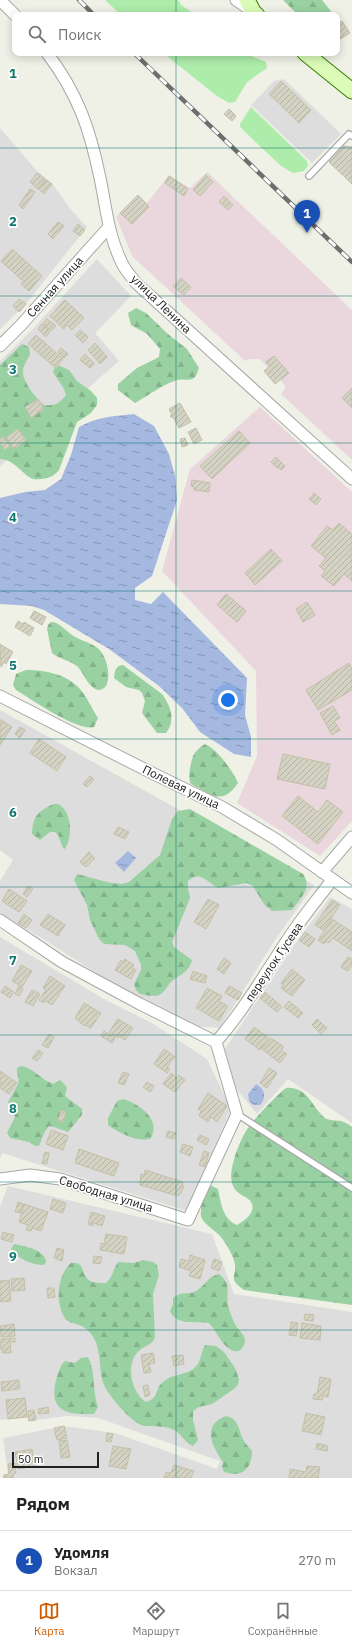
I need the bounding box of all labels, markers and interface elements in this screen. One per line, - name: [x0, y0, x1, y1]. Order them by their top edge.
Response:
- search box: [12, 12, 340, 56]
- icon: search: [26, 23, 48, 45]
- text: Поиск: [58, 25, 101, 44]
- text: 1: [9, 65, 17, 82]
- pin: 1: [294, 200, 320, 233]
- text: 2: [9, 213, 17, 230]
- street label: Сенная улица: [23, 253, 86, 320]
- street label: улица Ленина: [128, 271, 195, 337]
- text: 3: [9, 361, 17, 378]
- text: 4: [9, 509, 17, 526]
- text: 5: [9, 657, 17, 674]
- your location: [218, 690, 238, 710]
- street label: Полевая улица: [140, 761, 223, 812]
- text: 6: [9, 804, 17, 821]
- street label: переулок Гусева: [241, 919, 306, 1004]
- text: 7: [9, 952, 17, 969]
- text: 8: [9, 1100, 17, 1117]
- street label: Свободная улица: [57, 1172, 156, 1215]
- text: 9: [9, 1248, 17, 1265]
- scale bar: [12, 1450, 99, 1469]
- text: 50 m: [18, 1452, 43, 1466]
- text: Рядом: [16, 1493, 70, 1515]
- text: Удомля: [54, 1543, 109, 1562]
- text: 1: [25, 1552, 33, 1569]
- text: 270 m: [298, 1552, 336, 1569]
- text: Вокзал: [54, 1562, 98, 1579]
- tab: Карта: [34, 1600, 64, 1638]
- tab: Маршрут: [133, 1600, 180, 1638]
- tab: Сохранённые: [248, 1600, 318, 1638]

